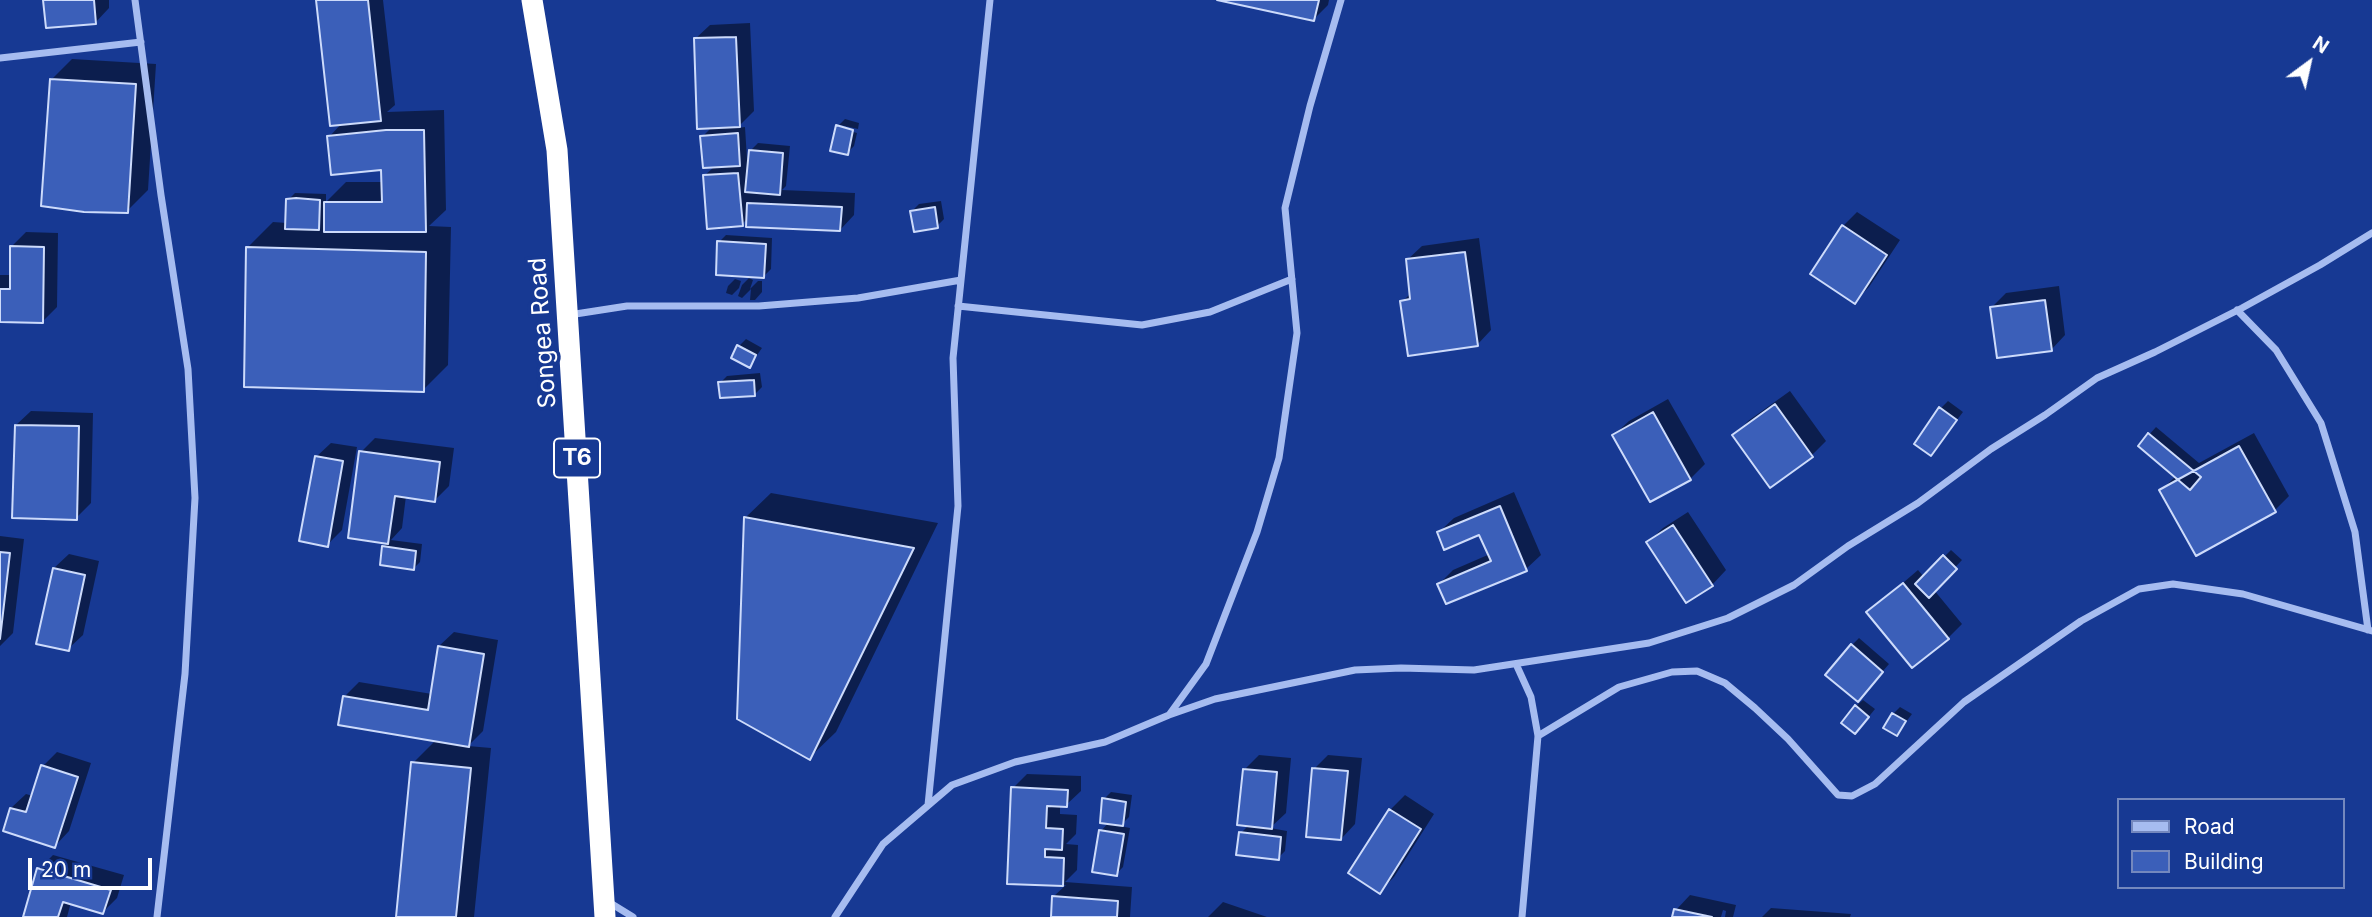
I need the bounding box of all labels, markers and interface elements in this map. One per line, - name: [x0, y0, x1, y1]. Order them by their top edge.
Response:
- north arrow: [2274, 28, 2344, 98]
- text: N: [2308, 31, 2333, 59]
- street label: Songea Road: [523, 257, 563, 409]
- road number: T6: [554, 438, 600, 478]
- legend: [2116, 798, 2344, 889]
- text: Road: [2184, 814, 2235, 839]
- scale bar: [32, 844, 156, 888]
- text: Building: [2184, 849, 2264, 874]
- text: 20 m: [41, 857, 91, 882]

